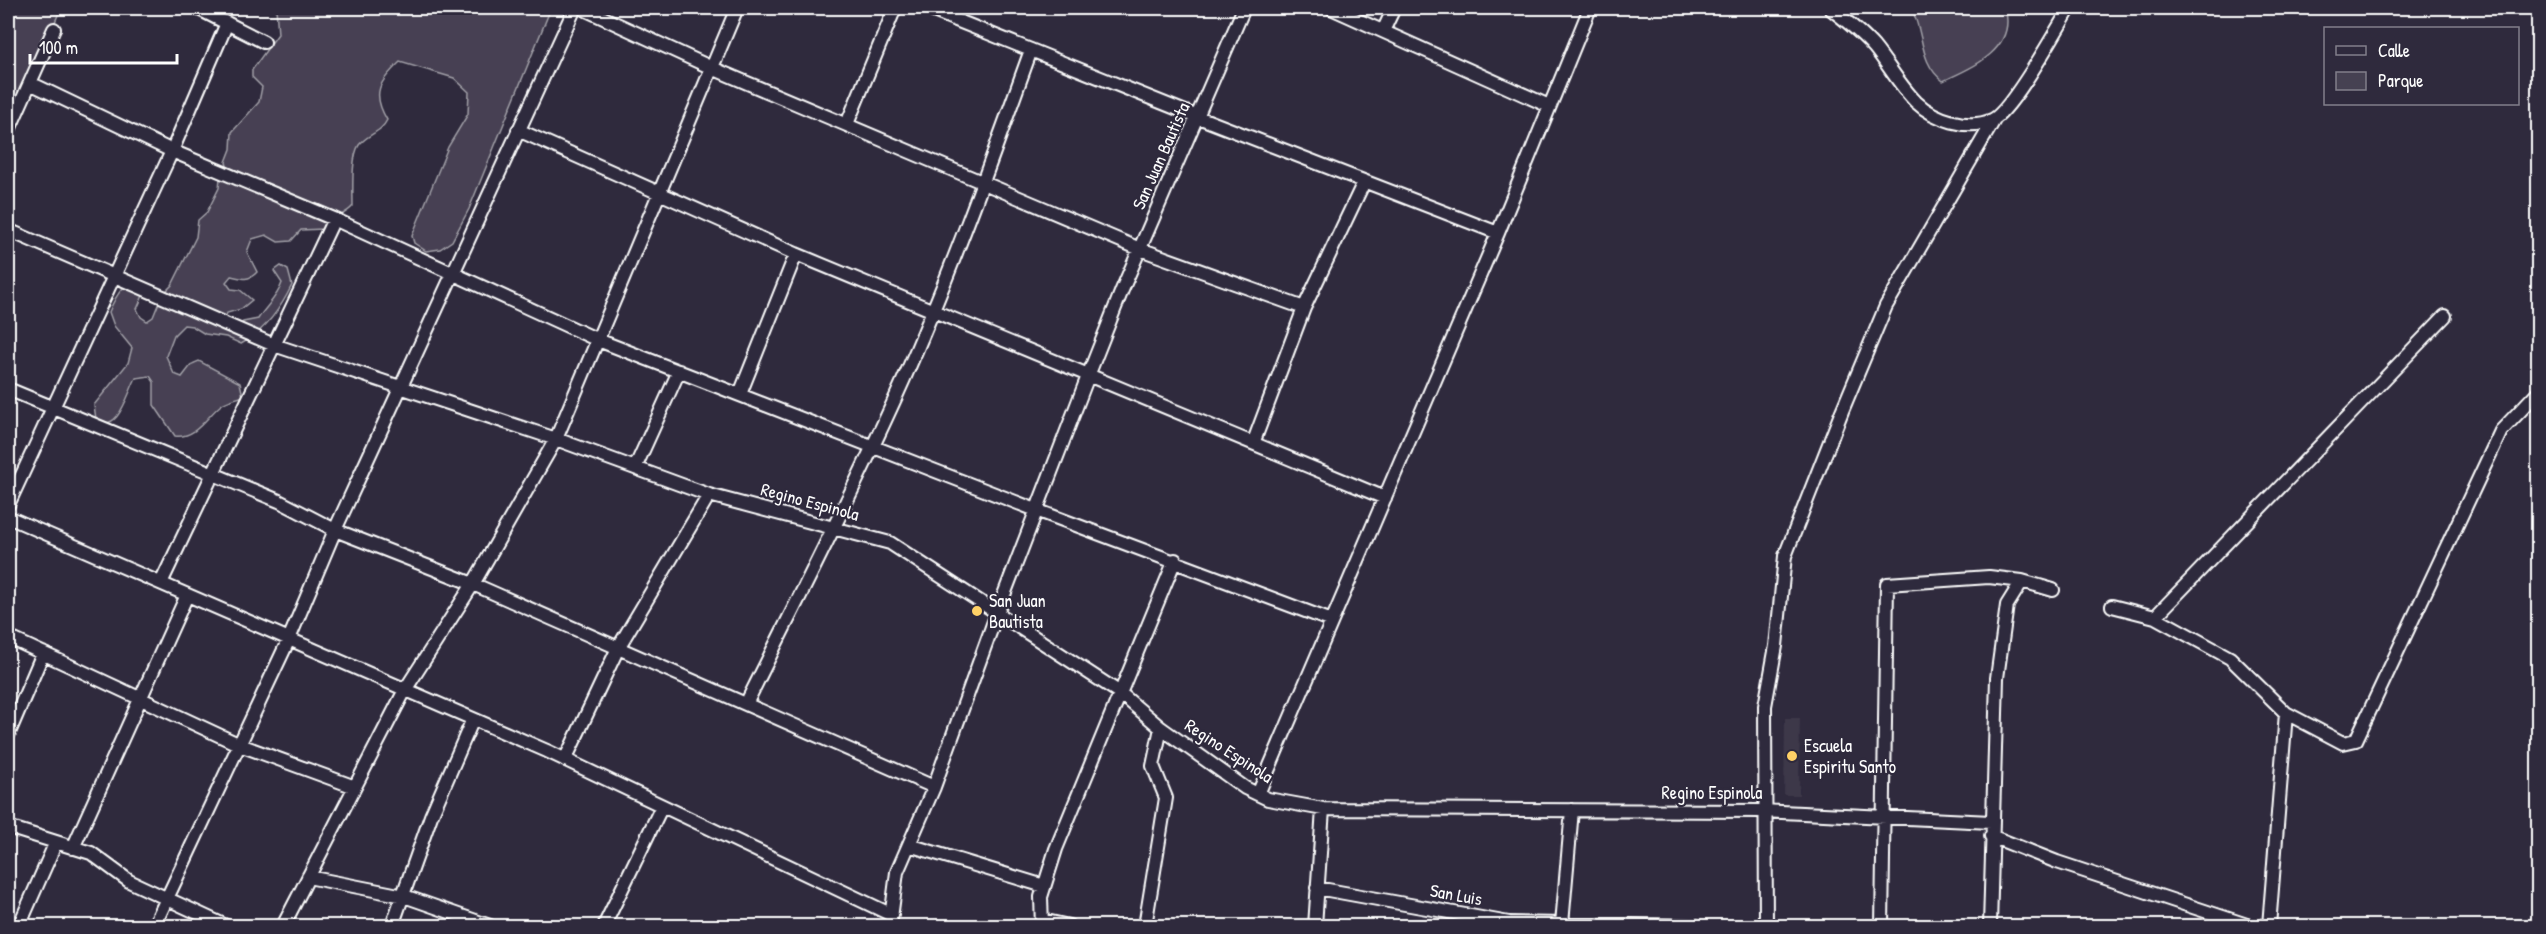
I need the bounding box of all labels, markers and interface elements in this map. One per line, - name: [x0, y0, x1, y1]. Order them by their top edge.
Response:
- scale bar: [30, 27, 177, 65]
- legend: [2324, 27, 2519, 105]
- text: 100 m: [39, 35, 78, 60]
- text: Calle: [2378, 38, 2410, 63]
- text: Parque: [2378, 68, 2423, 93]
- street label: San Juan Bautista: [1126, 98, 1195, 213]
- street label: Regino Espinola: [758, 476, 862, 527]
- place label: San Juan Bautista: [989, 588, 1046, 634]
- marker: San Juan Bautista: [970, 604, 984, 618]
- street label: Regino Espinola: [1180, 713, 1278, 789]
- place label: Escuela Espiritu Santo: [1804, 733, 1896, 779]
- marker: Escuela Espiritu Santo: [1785, 749, 1799, 763]
- street label: Regino Espinola: [1662, 780, 1762, 805]
- street label: San Luis: [1428, 878, 1484, 911]

